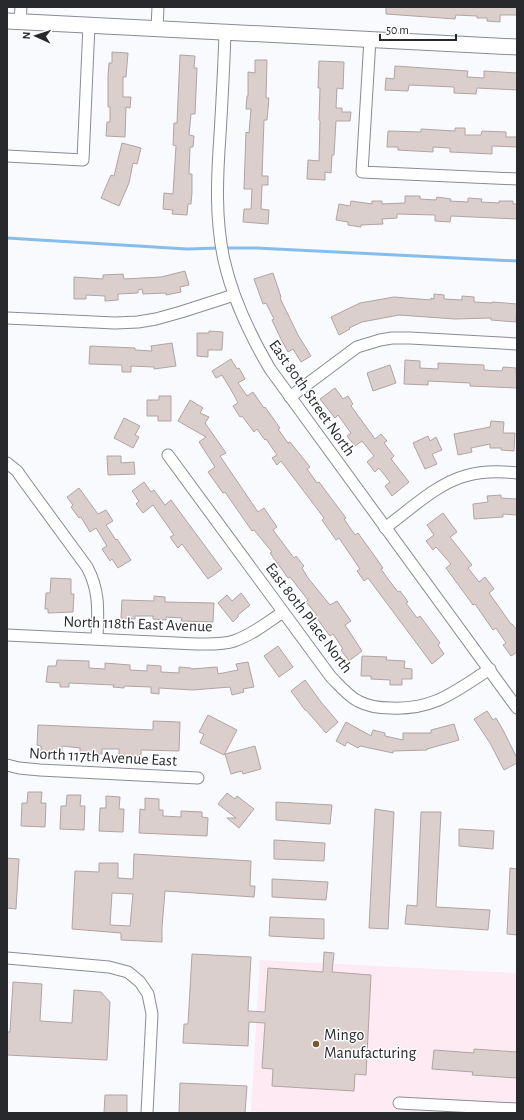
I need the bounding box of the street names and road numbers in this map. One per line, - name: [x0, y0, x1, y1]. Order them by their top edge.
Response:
- street label: East 80th Street North: [266, 337, 358, 459]
- street label: East 80th Place North: [263, 560, 355, 676]
- street label: North 118th East Avenue: [63, 613, 213, 635]
- street label: North 117th Avenue East: [28, 745, 178, 769]

